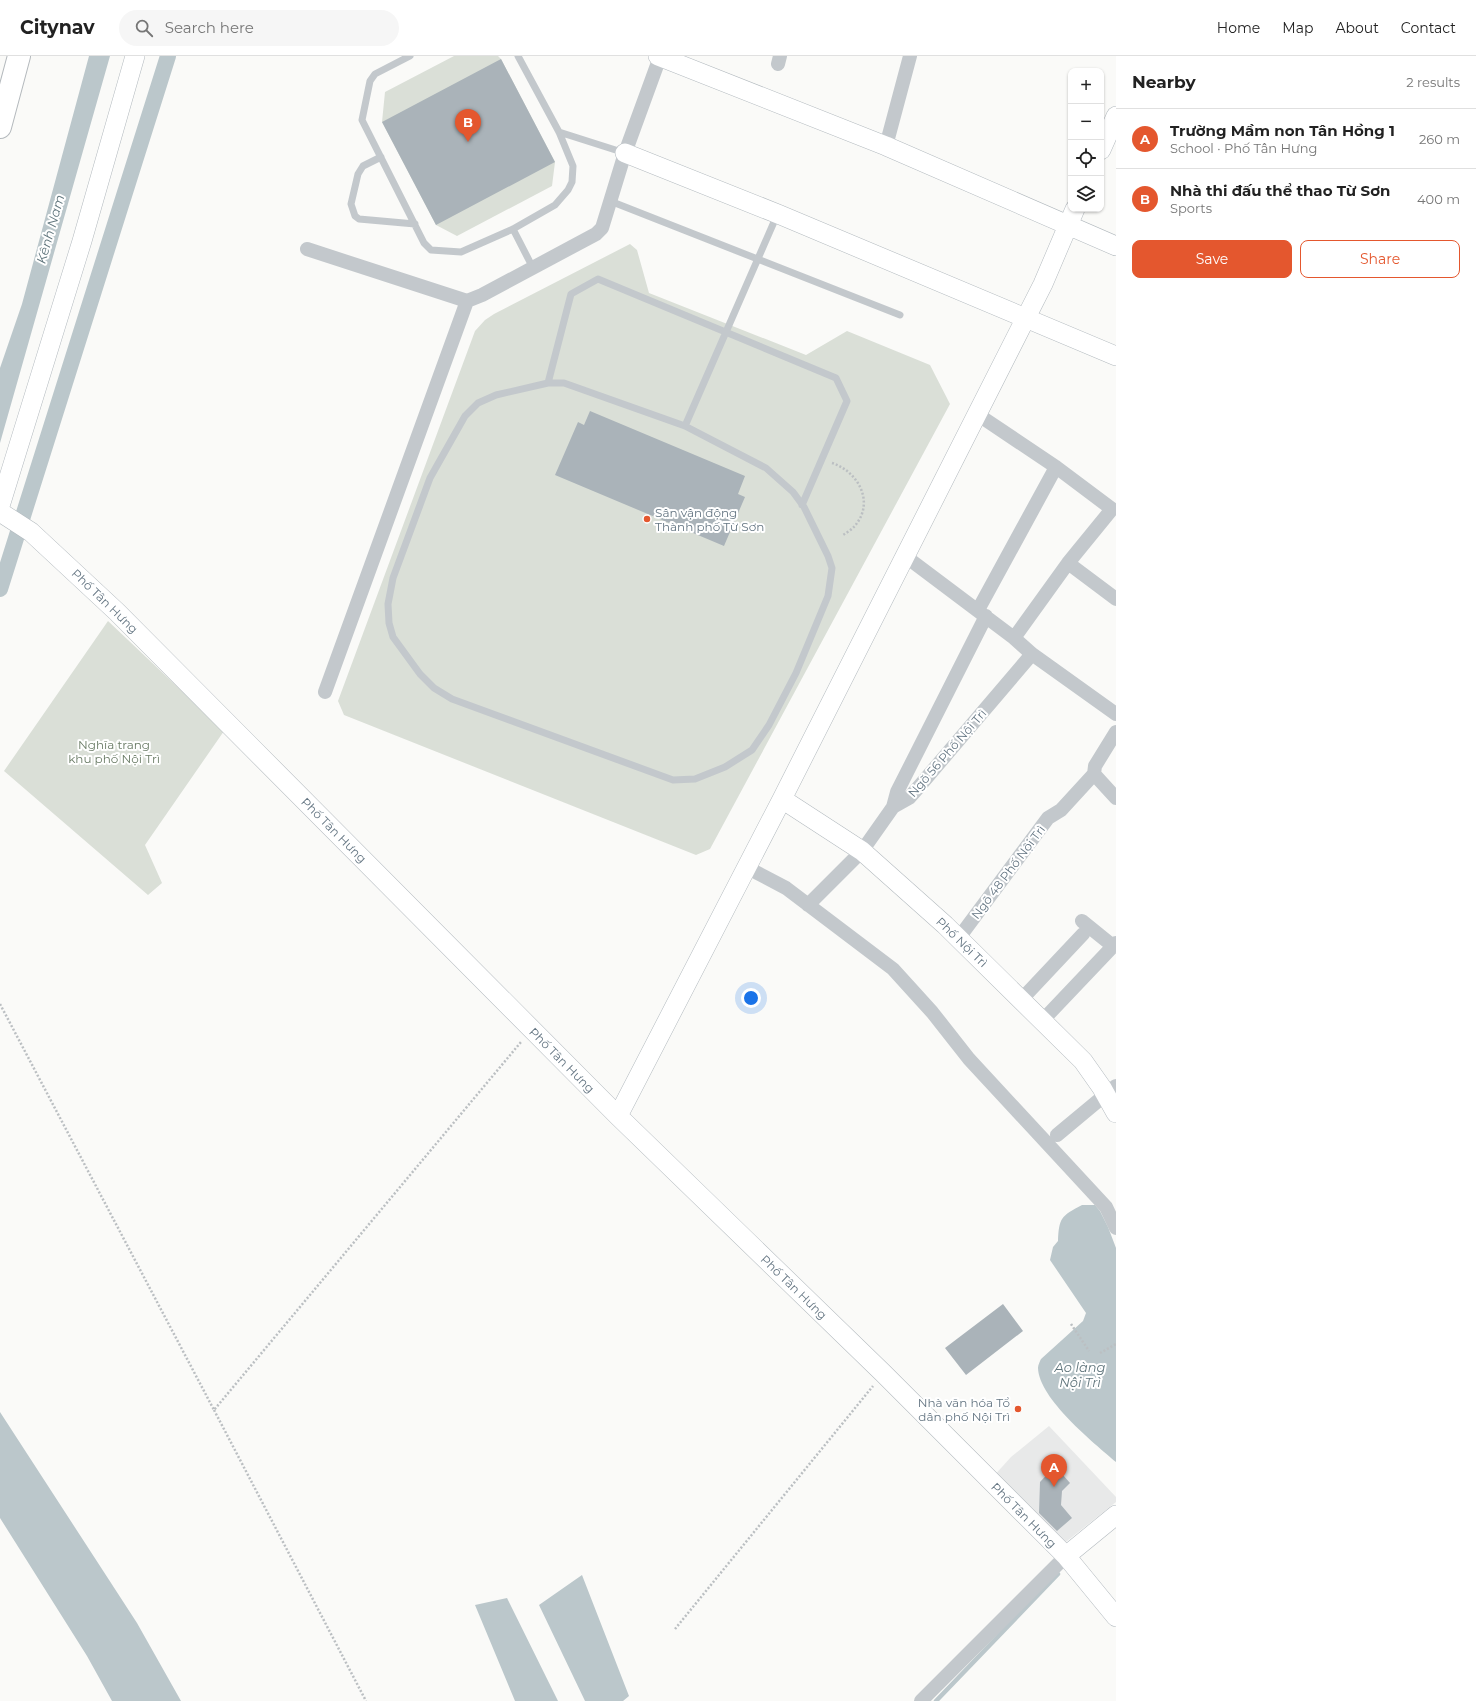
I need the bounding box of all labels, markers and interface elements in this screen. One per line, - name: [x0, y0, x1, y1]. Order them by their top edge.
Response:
- search box: [119, 10, 399, 46]
- text: Citynav: [20, 16, 95, 39]
- icon: search: [133, 17, 155, 39]
- text: Search here: [165, 18, 254, 37]
- text: Home: [1217, 19, 1260, 37]
- text: Map: [1282, 19, 1313, 37]
- text: About: [1335, 19, 1379, 37]
- text: Contact: [1401, 19, 1456, 37]
- map controls: [1068, 68, 1104, 212]
- button: +: [1068, 68, 1104, 104]
- text: Nearby: [1132, 72, 1196, 92]
- text: 2 results: [1406, 74, 1460, 90]
- button: −: [1068, 104, 1104, 140]
- pin: B: [455, 109, 481, 142]
- text: Trường Mầm non Tân Hồng 1: [1170, 121, 1395, 140]
- text: A: [1140, 131, 1150, 147]
- text: 260 m: [1419, 131, 1460, 147]
- button: locate: [1068, 140, 1104, 176]
- text: School · Phố Tân Hưng: [1170, 140, 1317, 156]
- button: layers: [1068, 176, 1104, 212]
- text: Nhà thi đấu thể thao Từ Sơn: [1170, 181, 1390, 200]
- text: B: [1140, 191, 1150, 207]
- text: 400 m: [1417, 191, 1460, 207]
- water label: Kênh Nam: [33, 193, 67, 265]
- text: Sports: [1170, 200, 1212, 216]
- button: Save: [1132, 240, 1292, 278]
- button: Share: [1300, 240, 1460, 278]
- place label: Sân vận động Thành phố Từ Sơn: [655, 505, 764, 534]
- marker: Sân vận động Thành phố Từ Sơn: [642, 514, 652, 524]
- street label: Phố Tân Hưng: [69, 566, 141, 636]
- street label: Ngõ 56 Phố Nội Trì: [905, 706, 989, 800]
- park label: Nghĩa trang khu phố Nội Trì: [68, 737, 160, 766]
- street label: Phố Tân Hưng: [298, 794, 370, 866]
- street label: Ngõ 48 Phố Nội Trì: [968, 822, 1048, 922]
- street label: Phố Nội Trì: [933, 914, 991, 970]
- your location: [741, 988, 761, 1008]
- street label: Phố Tân Hưng: [526, 1024, 598, 1096]
- street label: Phố Tân Hưng: [758, 1252, 830, 1322]
- water label: Ao làng Nội Trì: [1054, 1359, 1105, 1390]
- place label: Nhà văn hóa Tổ dân phố Nội Trì: [918, 1395, 1010, 1424]
- marker: Nhà văn hóa Tổ dân phố Nội Trì: [1013, 1404, 1023, 1414]
- pin: A: [1041, 1454, 1067, 1487]
- street label: Phố Tân Hưng: [988, 1479, 1060, 1551]

